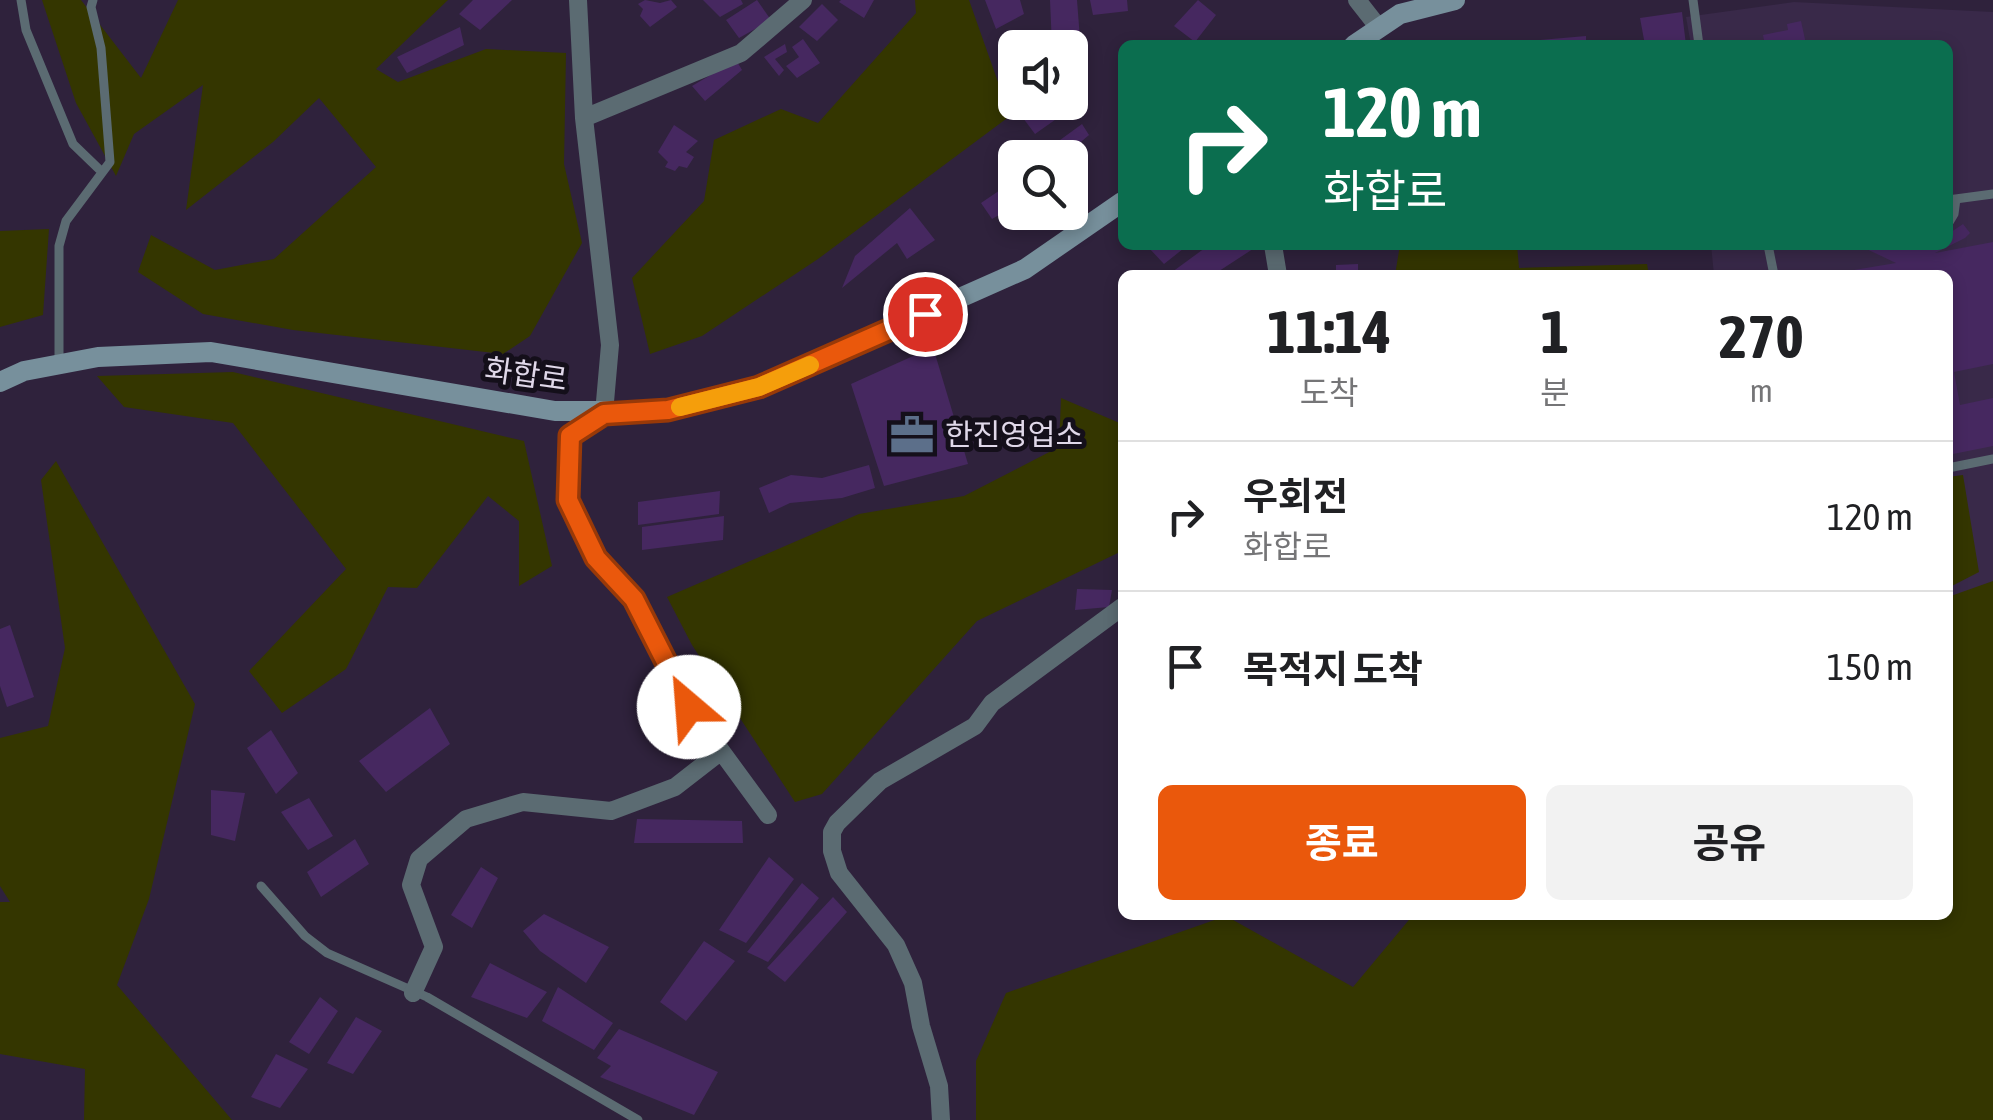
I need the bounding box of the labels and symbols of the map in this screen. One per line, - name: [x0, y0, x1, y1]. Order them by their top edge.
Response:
- pin: [883, 272, 968, 357]
- street label: 화합로: [483, 351, 570, 397]
- office icon: 한진영업소: [888, 411, 936, 459]
- place label: 한진영업소: [945, 417, 1083, 451]
- position arrow: [637, 655, 741, 759]

